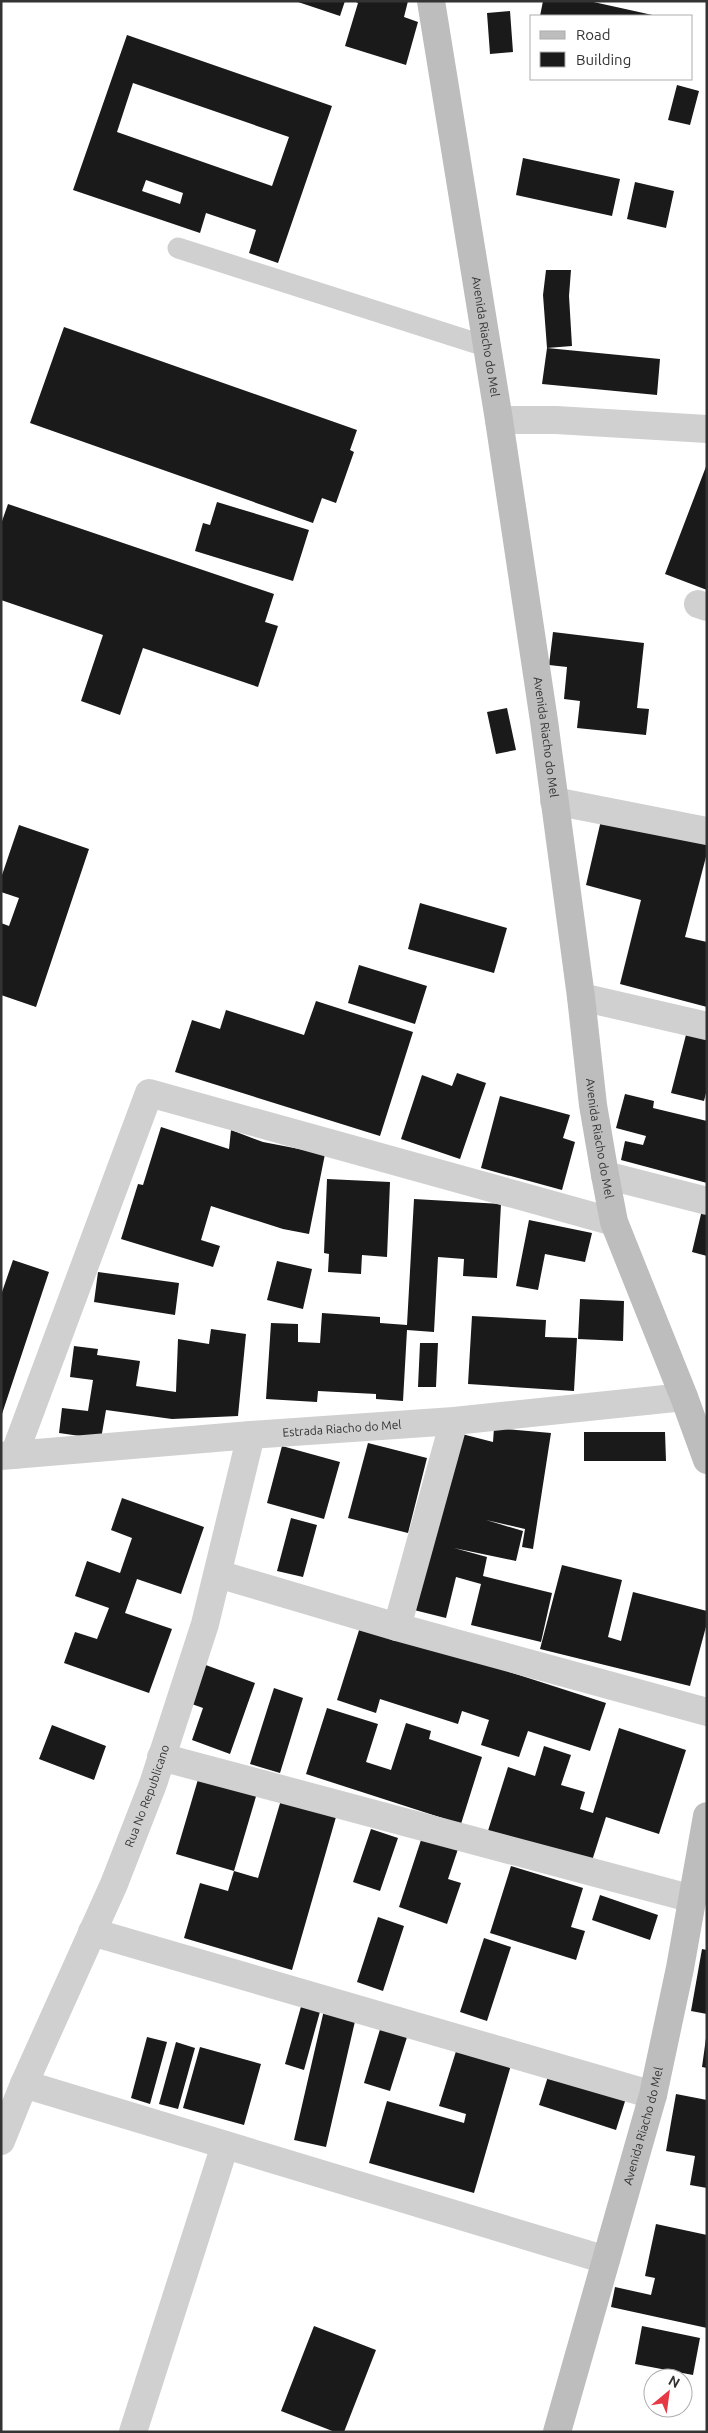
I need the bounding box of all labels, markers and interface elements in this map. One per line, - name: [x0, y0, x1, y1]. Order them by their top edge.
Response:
- legend: [530, 15, 693, 80]
- text: Road: [576, 26, 611, 43]
- text: Building: [576, 51, 631, 68]
- street label: Avenida Riacho do Mel: [470, 275, 502, 398]
- street label: Avenida Riacho do Mel: [531, 676, 561, 798]
- street label: Avenida Riacho do Mel: [584, 1078, 616, 1200]
- street label: Estrada Riacho do Mel: [282, 1418, 402, 1439]
- street label: Rua No Republicano: [122, 1743, 171, 1849]
- street label: Avenida Riacho do Mel: [621, 2066, 665, 2186]
- north arrow: [643, 2368, 693, 2418]
- text: N: [666, 2372, 683, 2391]

